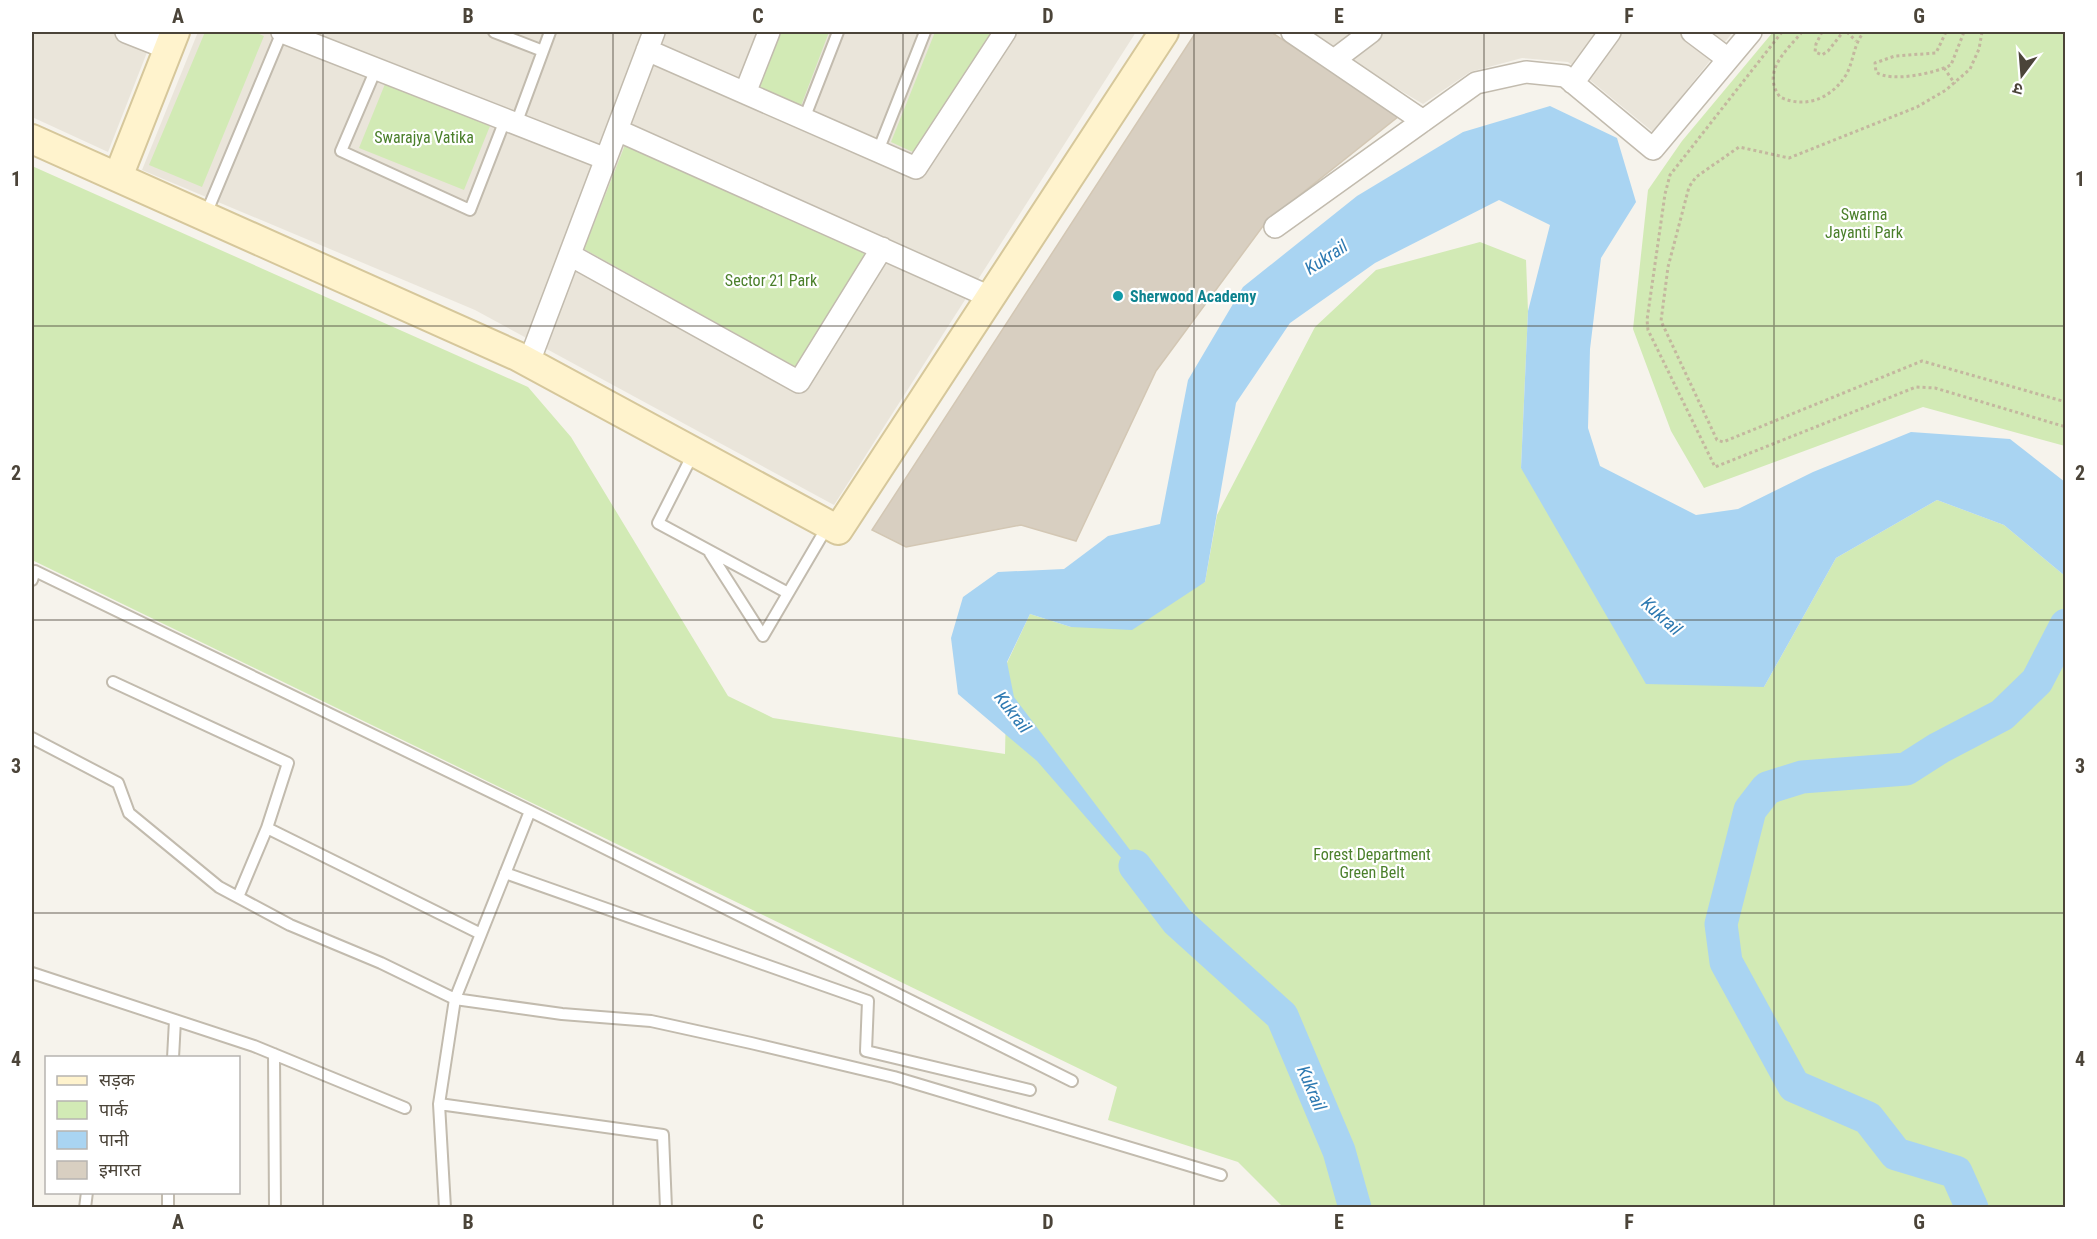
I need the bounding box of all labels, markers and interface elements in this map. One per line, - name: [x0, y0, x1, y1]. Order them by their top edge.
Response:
- text: A: [172, 4, 184, 28]
- text: B: [462, 4, 474, 28]
- text: C: [752, 4, 764, 28]
- text: D: [1042, 4, 1054, 28]
- text: E: [1334, 4, 1344, 28]
- text: F: [1624, 4, 1634, 28]
- text: G: [1913, 4, 1925, 28]
- north arrow: [1992, 45, 2052, 105]
- text: उ: [2010, 78, 2025, 99]
- park label: Swarajya Vatika: [374, 128, 474, 147]
- text: 1: [11, 167, 21, 191]
- text: 1: [2075, 167, 2085, 191]
- park label: Swarna Jayanti Park: [1825, 205, 1904, 242]
- water label: Kukrail: [1301, 235, 1352, 279]
- park label: Sector 21 Park: [725, 271, 818, 290]
- place label: Sherwood Academy: [1130, 287, 1256, 306]
- marker: Sherwood Academy: [1111, 289, 1125, 303]
- text: 2: [11, 461, 21, 485]
- text: 2: [2075, 461, 2085, 485]
- water label: Kukrail: [1638, 592, 1687, 640]
- water label: Kukrail: [990, 687, 1036, 738]
- text: 3: [11, 754, 21, 778]
- text: 3: [2075, 754, 2085, 778]
- park label: Forest Department Green Belt: [1313, 845, 1431, 882]
- text: 4: [11, 1047, 21, 1071]
- text: 4: [2075, 1047, 2085, 1071]
- legend: [45, 1056, 240, 1194]
- water label: Kukrail: [1293, 1062, 1331, 1115]
- text: सड़क: [99, 1069, 136, 1090]
- text: पार्क: [99, 1099, 129, 1120]
- text: पानी: [99, 1129, 129, 1150]
- text: इमारत: [99, 1159, 142, 1180]
- text: A: [172, 1210, 184, 1234]
- text: B: [462, 1210, 474, 1234]
- text: C: [752, 1210, 764, 1234]
- text: D: [1042, 1210, 1054, 1234]
- text: E: [1334, 1210, 1344, 1234]
- text: F: [1624, 1210, 1634, 1234]
- text: G: [1913, 1210, 1925, 1234]

